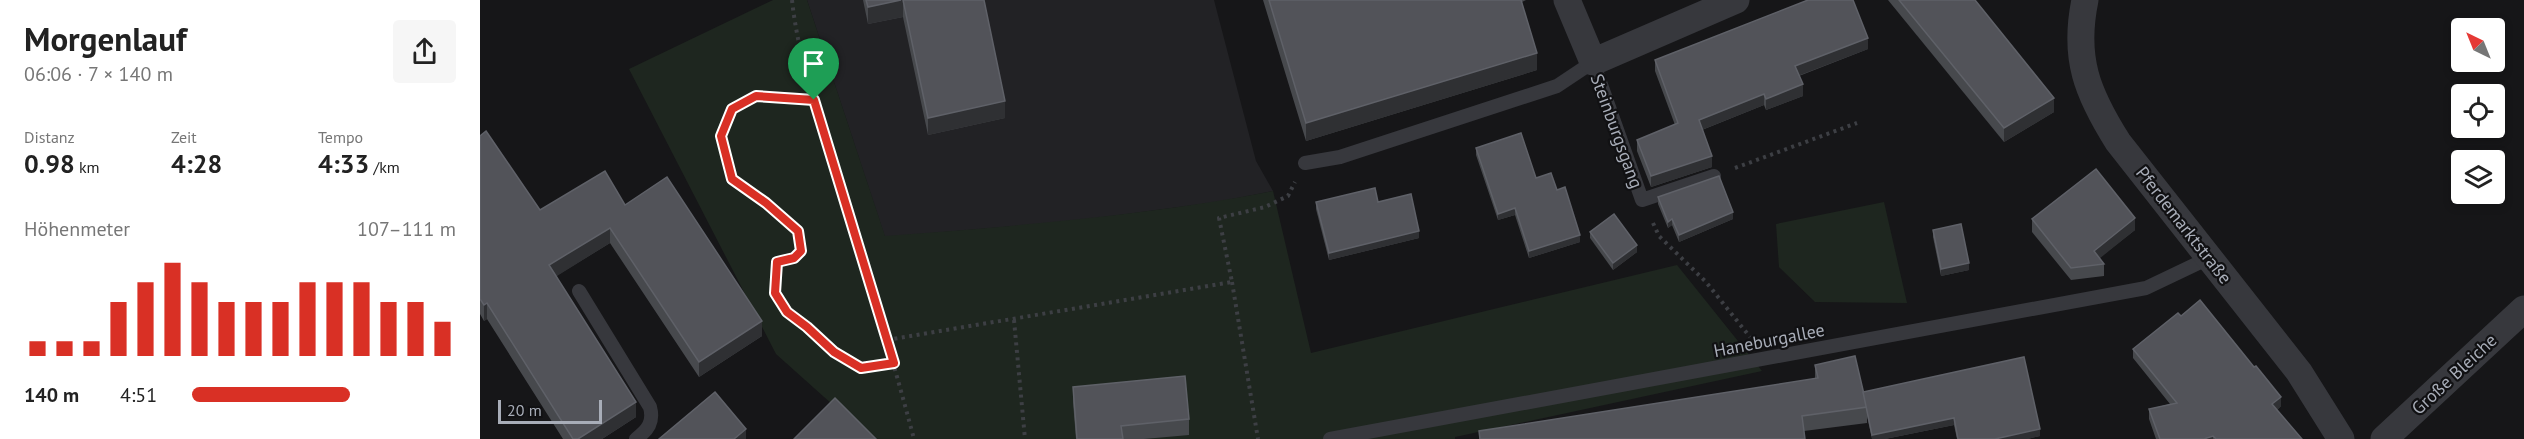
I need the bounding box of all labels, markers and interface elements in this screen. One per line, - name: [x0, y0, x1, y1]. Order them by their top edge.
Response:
- text: Morgenlauf: [24, 17, 187, 60]
- north arrow: [2451, 18, 2505, 72]
- map controls: [2451, 18, 2505, 204]
- button: share: [393, 20, 456, 83]
- pin: [788, 38, 839, 100]
- icon: arrive: [797, 47, 830, 80]
- text: 06:06 · 7 × 140 m: [24, 61, 173, 87]
- street label: Steinburgsgang: [1586, 71, 1648, 191]
- button: locate: [2451, 84, 2505, 138]
- text: Distanz: [24, 127, 75, 147]
- text: Zeit: [171, 127, 197, 147]
- text: Tempo: [318, 127, 363, 147]
- text: 0.98: [24, 147, 75, 180]
- text: 4:28: [171, 147, 222, 180]
- text: 4:33: [318, 147, 369, 180]
- button: layers: [2451, 150, 2505, 204]
- text: km: [75, 157, 100, 177]
- text: /km: [369, 157, 400, 177]
- street label: Pferdemarktstraße: [2131, 162, 2237, 288]
- text: Höhenmeter: [24, 216, 130, 242]
- text: 107–111 m: [357, 216, 456, 242]
- street label: Haneburgallee: [1711, 318, 1827, 362]
- street label: Große Bleiche: [2407, 329, 2501, 419]
- text: 140 m: [24, 382, 79, 408]
- text: 4:51: [120, 382, 157, 408]
- scale bar: [498, 397, 602, 424]
- text: 20 m: [507, 400, 542, 420]

